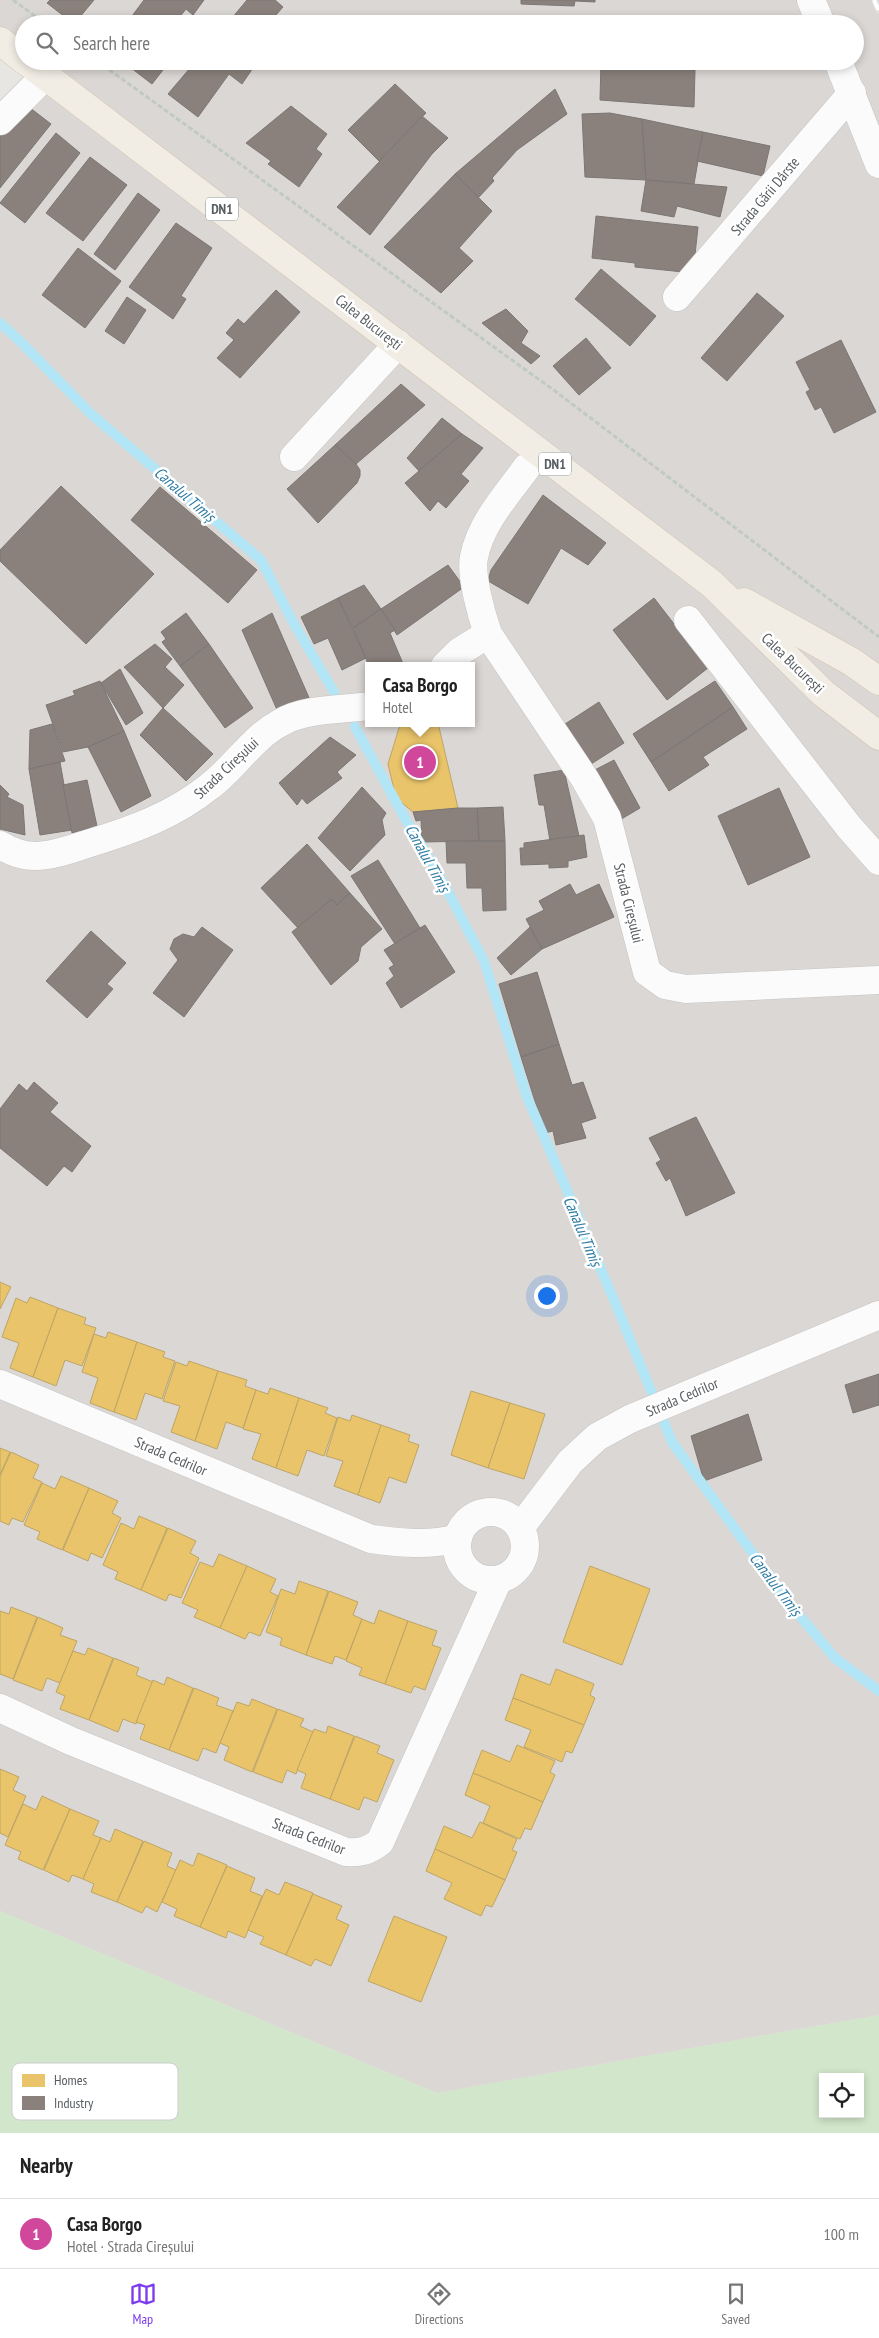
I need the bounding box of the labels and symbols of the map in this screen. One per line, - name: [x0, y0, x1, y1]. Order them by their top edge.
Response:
- street label: Strada Gării Dârste: [727, 153, 803, 239]
- road number: DN1: [206, 198, 238, 220]
- street label: Calea București: [332, 290, 406, 354]
- road number: DN1: [539, 452, 571, 476]
- water label: Canalul Timiș: [150, 462, 221, 527]
- street label: Calea București: [758, 628, 828, 698]
- street label: Strada Cireșului: [190, 733, 262, 803]
- pin: 1: [404, 743, 436, 781]
- water label: Canalul Timiș: [401, 821, 456, 897]
- street label: Strada Cireșului: [610, 861, 648, 945]
- water label: Canalul Timiș: [559, 1193, 607, 1271]
- your location: [534, 1283, 560, 1309]
- street label: Strada Cedrilor: [643, 1373, 722, 1421]
- street label: Strada Cedrilor: [132, 1432, 211, 1480]
- water label: Canalul Timiș: [746, 1548, 807, 1621]
- street label: Strada Cedrilor: [270, 1813, 349, 1859]
- legend: [12, 2063, 178, 2120]
- text: Homes: [54, 2071, 87, 2089]
- text: Industry: [54, 2094, 94, 2112]

